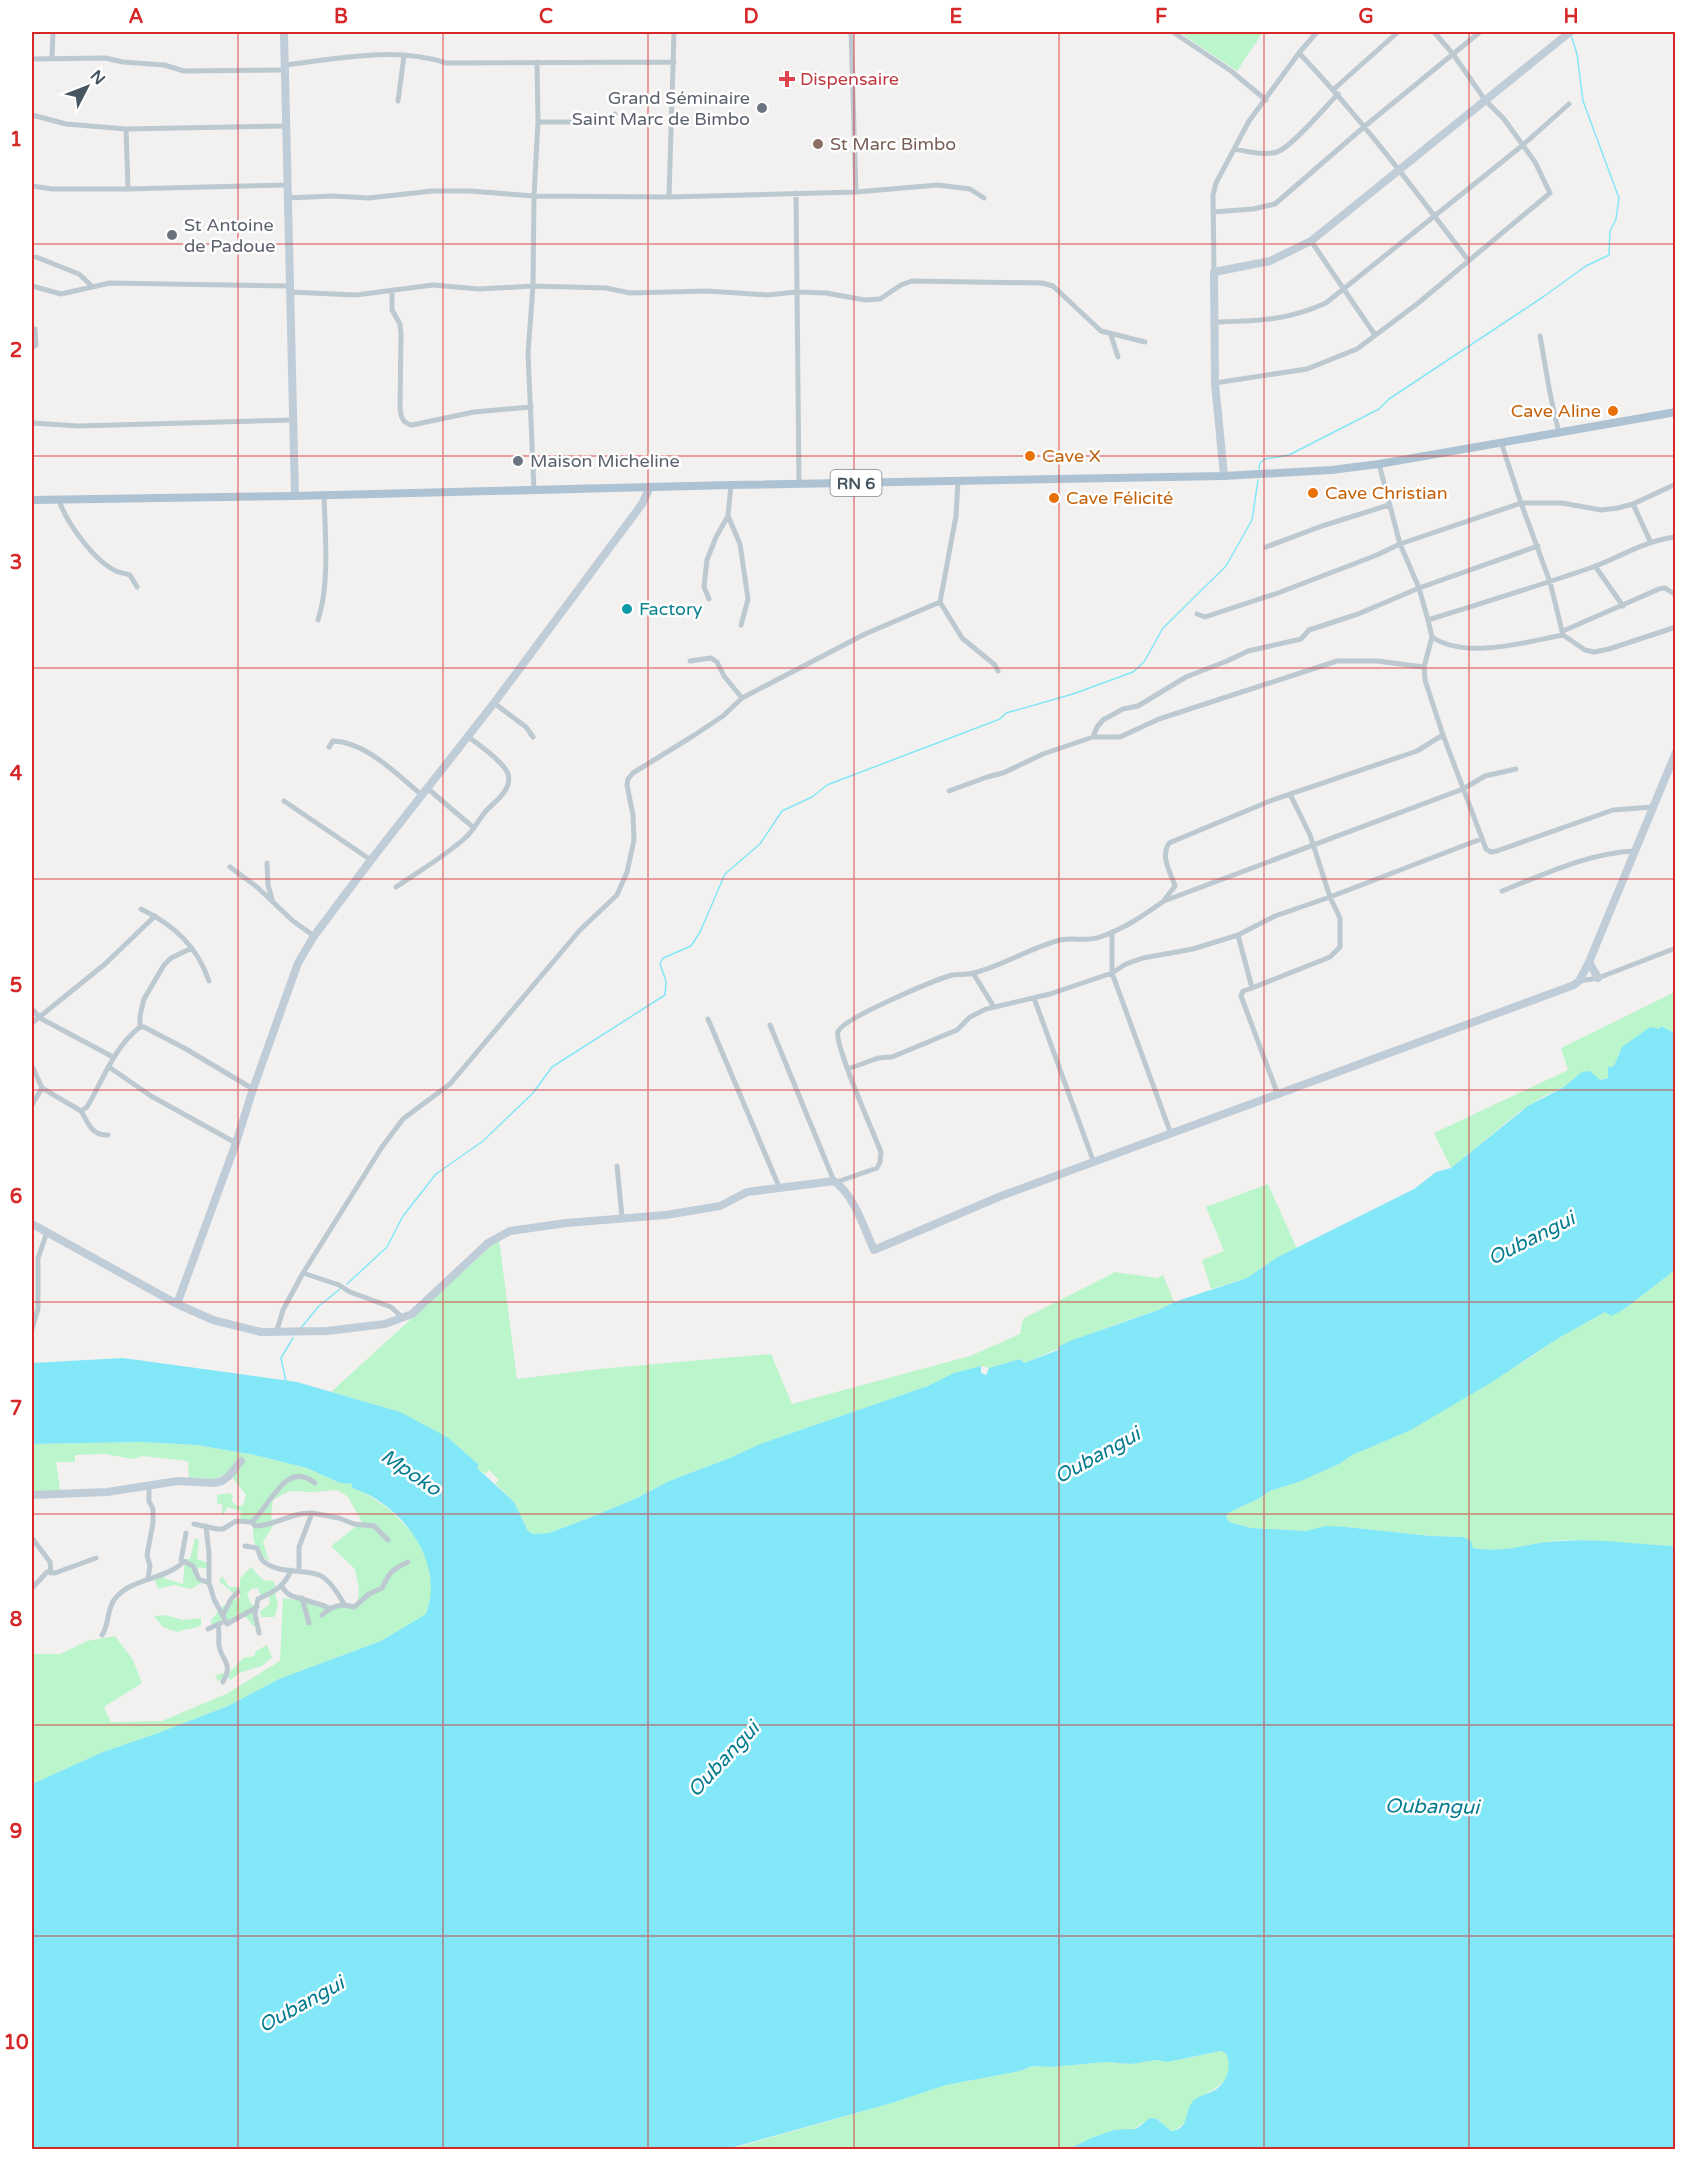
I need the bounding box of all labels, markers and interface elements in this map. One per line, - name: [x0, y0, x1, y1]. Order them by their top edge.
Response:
- text: A: [129, 5, 144, 29]
- text: B: [334, 5, 348, 29]
- text: C: [539, 5, 553, 29]
- text: D: [743, 5, 759, 29]
- text: E: [950, 5, 963, 29]
- text: F: [1155, 5, 1167, 29]
- text: G: [1358, 5, 1374, 29]
- text: H: [1563, 5, 1579, 29]
- north arrow: [57, 57, 117, 117]
- text: N: [86, 66, 109, 89]
- place label: Dispensaire: [800, 68, 899, 90]
- marker: Dispensaire: [778, 70, 796, 88]
- place label: Grand Séminaire Saint Marc de Bimbo: [572, 87, 750, 130]
- marker: Grand Séminaire Saint Marc de Bimbo: [755, 101, 769, 115]
- text: 1: [10, 128, 22, 152]
- place label: St Marc Bimbo: [830, 133, 956, 155]
- marker: St Marc Bimbo: [811, 137, 825, 151]
- place label: St Antoine de Padoue: [184, 214, 275, 257]
- marker: St Antoine de Padoue: [165, 228, 179, 242]
- text: 2: [10, 339, 22, 363]
- place label: Cave Aline: [1511, 400, 1601, 422]
- marker: Cave Aline: [1606, 404, 1620, 418]
- place label: Cave X: [1042, 445, 1101, 467]
- marker: Cave X: [1023, 449, 1037, 463]
- place label: Maison Micheline: [530, 450, 680, 472]
- marker: Maison Micheline: [511, 454, 525, 468]
- road number: RN 6: [830, 470, 882, 496]
- place label: Cave Christian: [1325, 482, 1448, 504]
- marker: Cave Christian: [1306, 486, 1320, 500]
- place label: Cave Félicité: [1066, 487, 1173, 509]
- marker: Cave Félicité: [1047, 491, 1061, 505]
- text: 3: [10, 551, 22, 575]
- place label: Factory: [639, 598, 703, 620]
- marker: Factory: [620, 602, 634, 616]
- text: 4: [10, 762, 23, 786]
- text: 5: [10, 974, 22, 998]
- text: 6: [10, 1185, 22, 1209]
- water label: Oubangui: [1484, 1205, 1581, 1271]
- text: 7: [10, 1397, 22, 1421]
- water label: Oubangui: [1051, 1421, 1147, 1489]
- water label: Mpoko: [376, 1444, 446, 1502]
- text: 8: [10, 1608, 22, 1632]
- water label: Oubangui: [683, 1715, 767, 1802]
- water label: Oubangui: [1385, 1794, 1482, 1820]
- text: 9: [10, 1820, 22, 1844]
- water label: Oubangui: [255, 1970, 351, 2038]
- text: 10: [3, 2031, 29, 2055]

